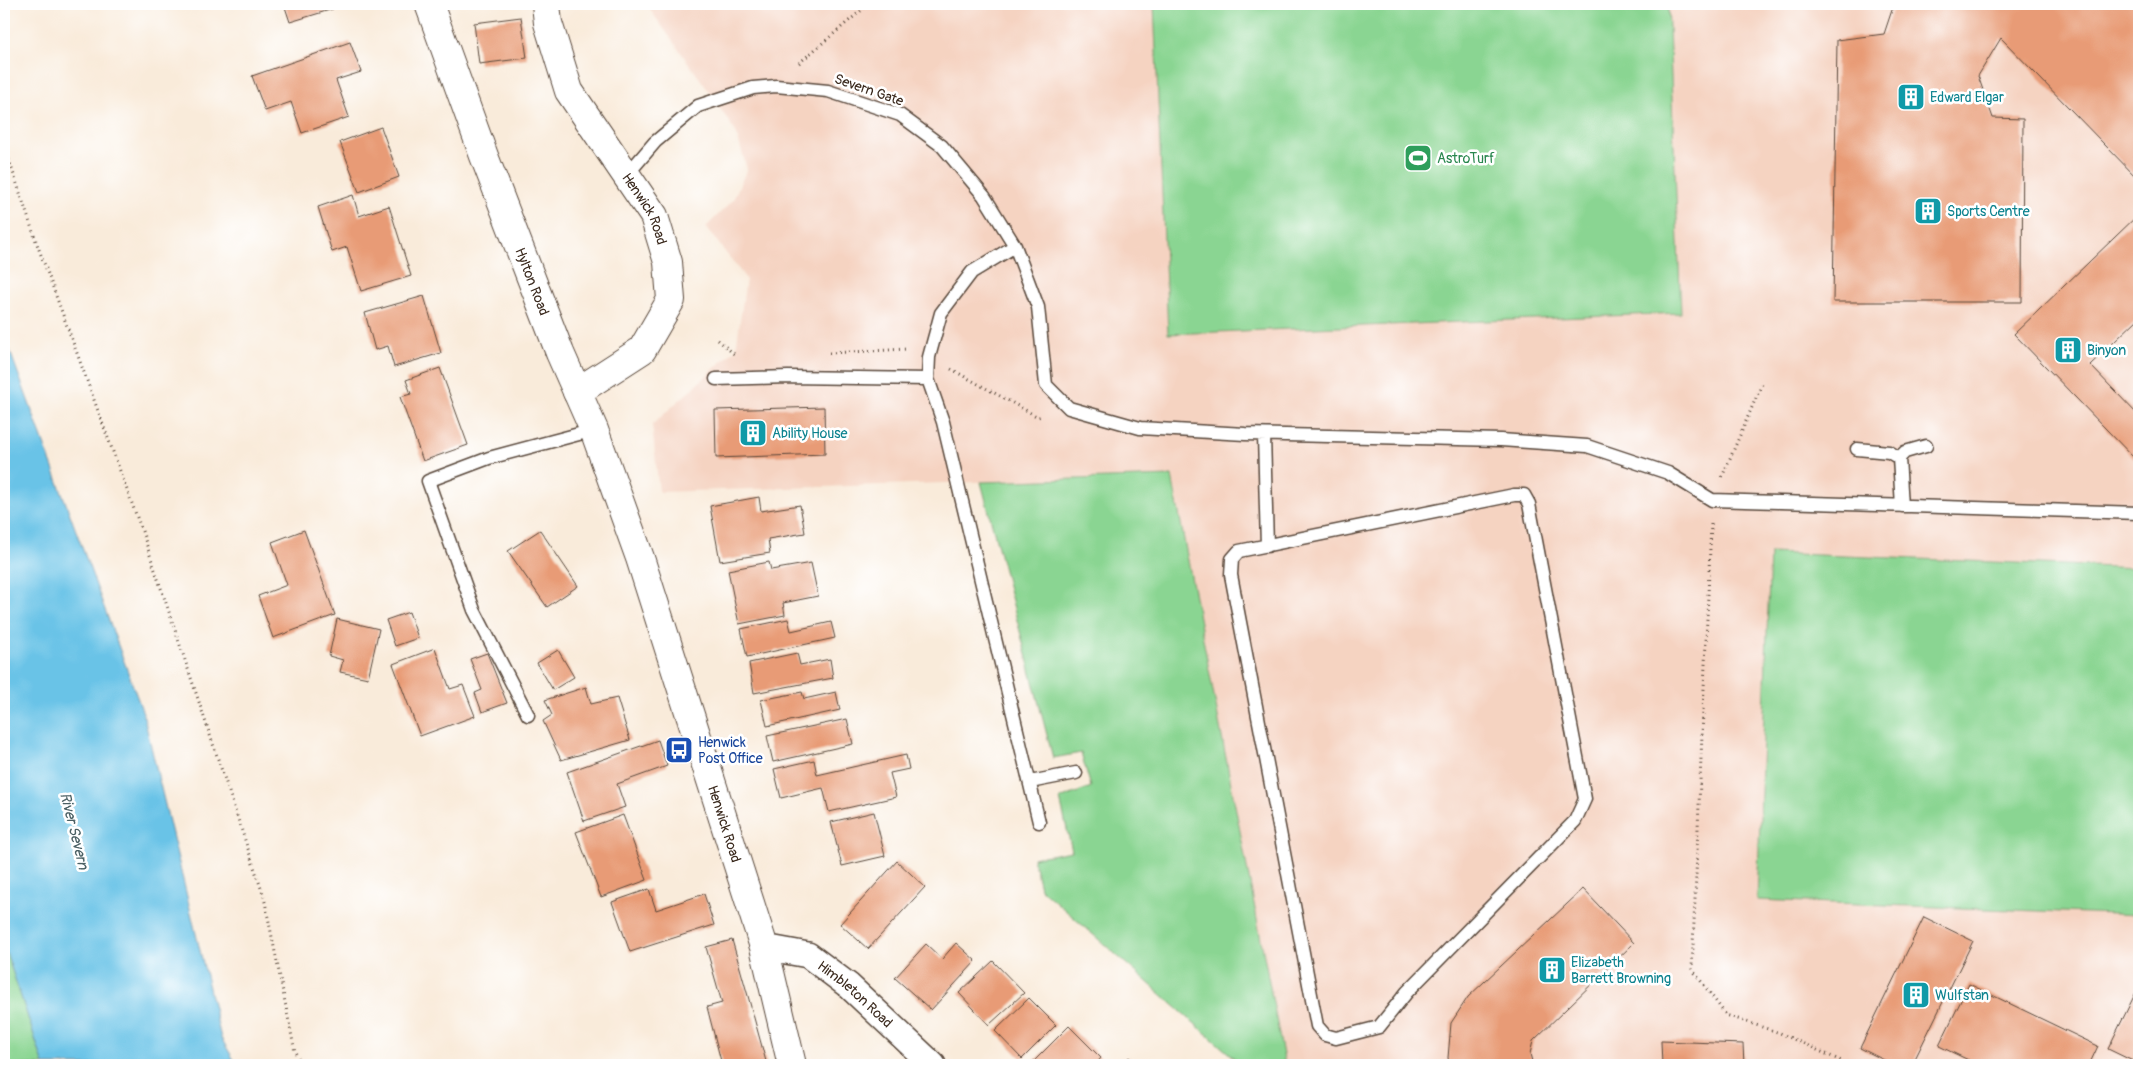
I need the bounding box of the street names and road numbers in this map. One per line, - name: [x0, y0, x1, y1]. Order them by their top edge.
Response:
- street label: Severn Gate: [832, 70, 906, 110]
- street label: Henwick Road: [619, 170, 671, 247]
- street label: Hylton Road: [512, 245, 553, 318]
- street label: Henwick Road: [705, 783, 745, 865]
- street label: Himbleton Road: [814, 957, 896, 1031]

